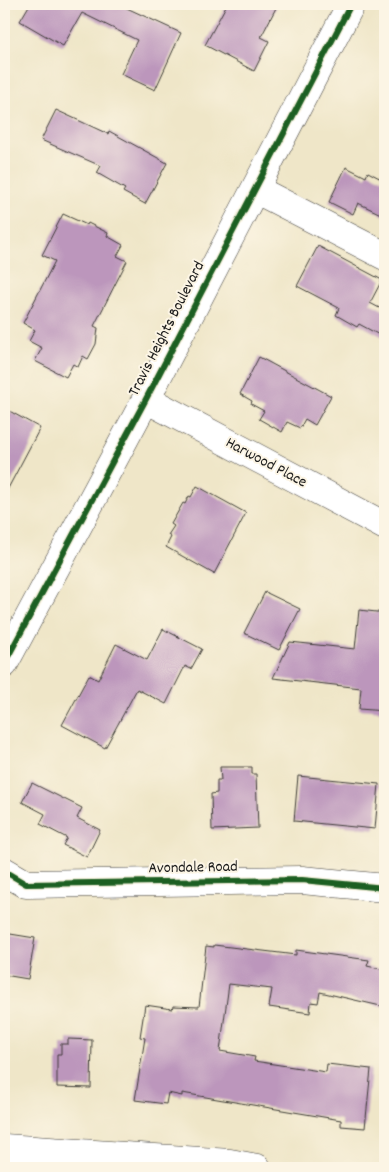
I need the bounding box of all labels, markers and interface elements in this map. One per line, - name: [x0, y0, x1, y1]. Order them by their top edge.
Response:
- street label: Travis Heights Boulevard: [123, 258, 211, 400]
- street label: Harwood Place: [221, 432, 311, 494]
- street label: Avondale Road: [148, 856, 238, 880]

